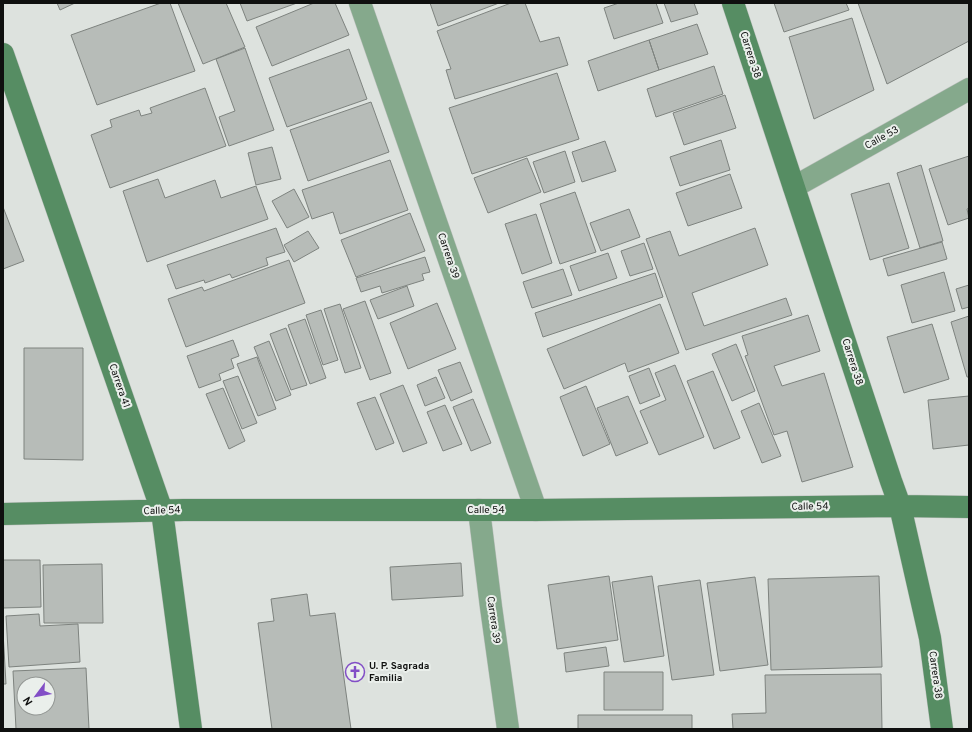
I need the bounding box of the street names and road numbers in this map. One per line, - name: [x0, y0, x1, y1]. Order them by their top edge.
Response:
- street label: Carrera 38: [736, 30, 764, 80]
- street label: Calle 53: [863, 123, 901, 153]
- street label: Carrera 39: [434, 231, 462, 281]
- street label: Carrera 38: [838, 337, 866, 387]
- street label: Carrera 41: [105, 362, 133, 410]
- street label: Calle 54: [791, 500, 829, 514]
- street label: Calle 54: [143, 504, 181, 518]
- street label: Calle 54: [467, 504, 505, 517]
- street label: Carrera 39: [483, 595, 503, 645]
- street label: Carrera 38: [925, 650, 945, 700]

